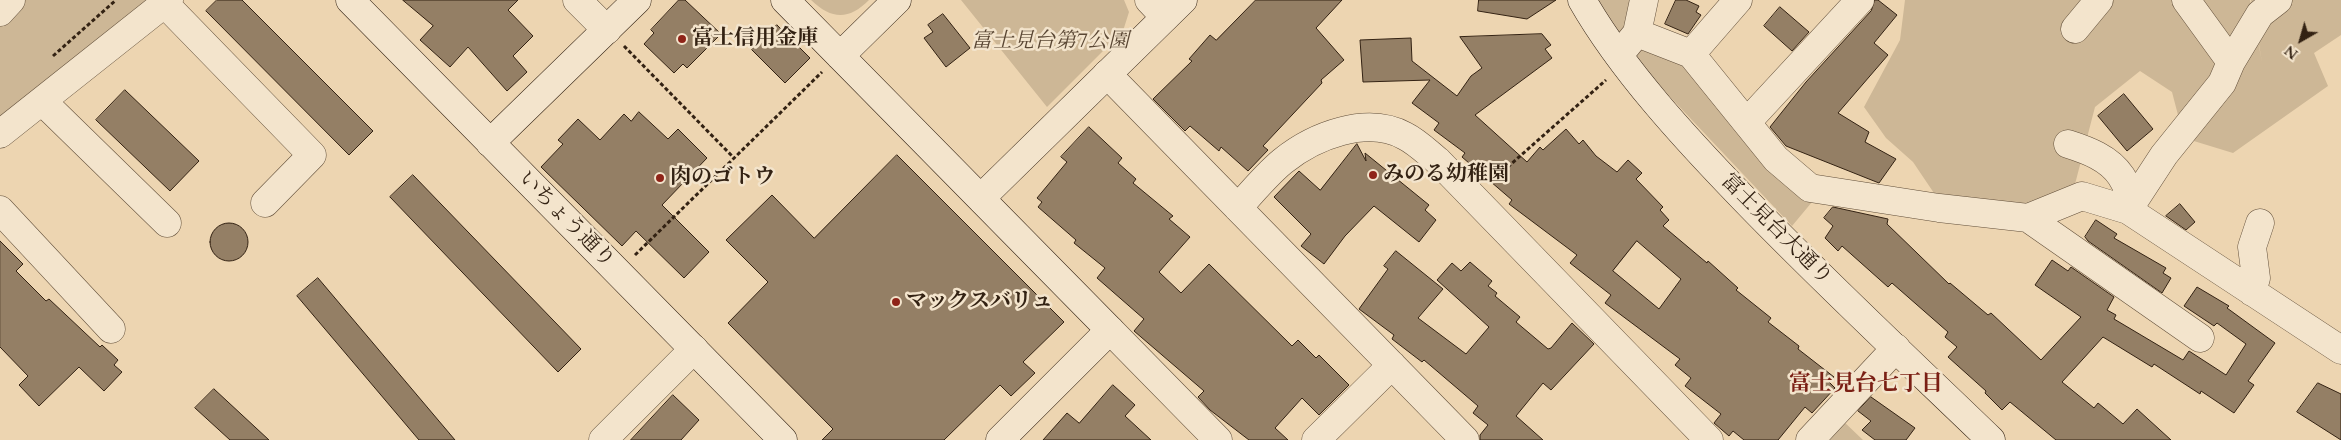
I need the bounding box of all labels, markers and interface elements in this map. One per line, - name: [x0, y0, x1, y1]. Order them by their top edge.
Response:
- north arrow: [2276, 15, 2326, 65]
- place label: 富士信用金庫: [692, 26, 818, 52]
- park label: 富士見台第7公園: [971, 29, 1129, 55]
- marker: 富士信用金庫: [676, 33, 688, 45]
- text: N: [2281, 41, 2302, 63]
- place label: みのる幼稚園: [1383, 162, 1509, 188]
- place label: 肉のゴトウ: [670, 165, 775, 191]
- street label: いちょう通り: [513, 167, 619, 273]
- marker: みのる幼稚園: [1367, 169, 1379, 181]
- street label: 富士見台大通り: [1715, 169, 1837, 291]
- marker: 肉のゴトウ: [654, 172, 666, 184]
- place label: マックスバリュ: [906, 289, 1053, 315]
- marker: マックスバリュ: [890, 296, 902, 308]
- district label: 富士見台七丁目: [1789, 372, 1943, 398]

